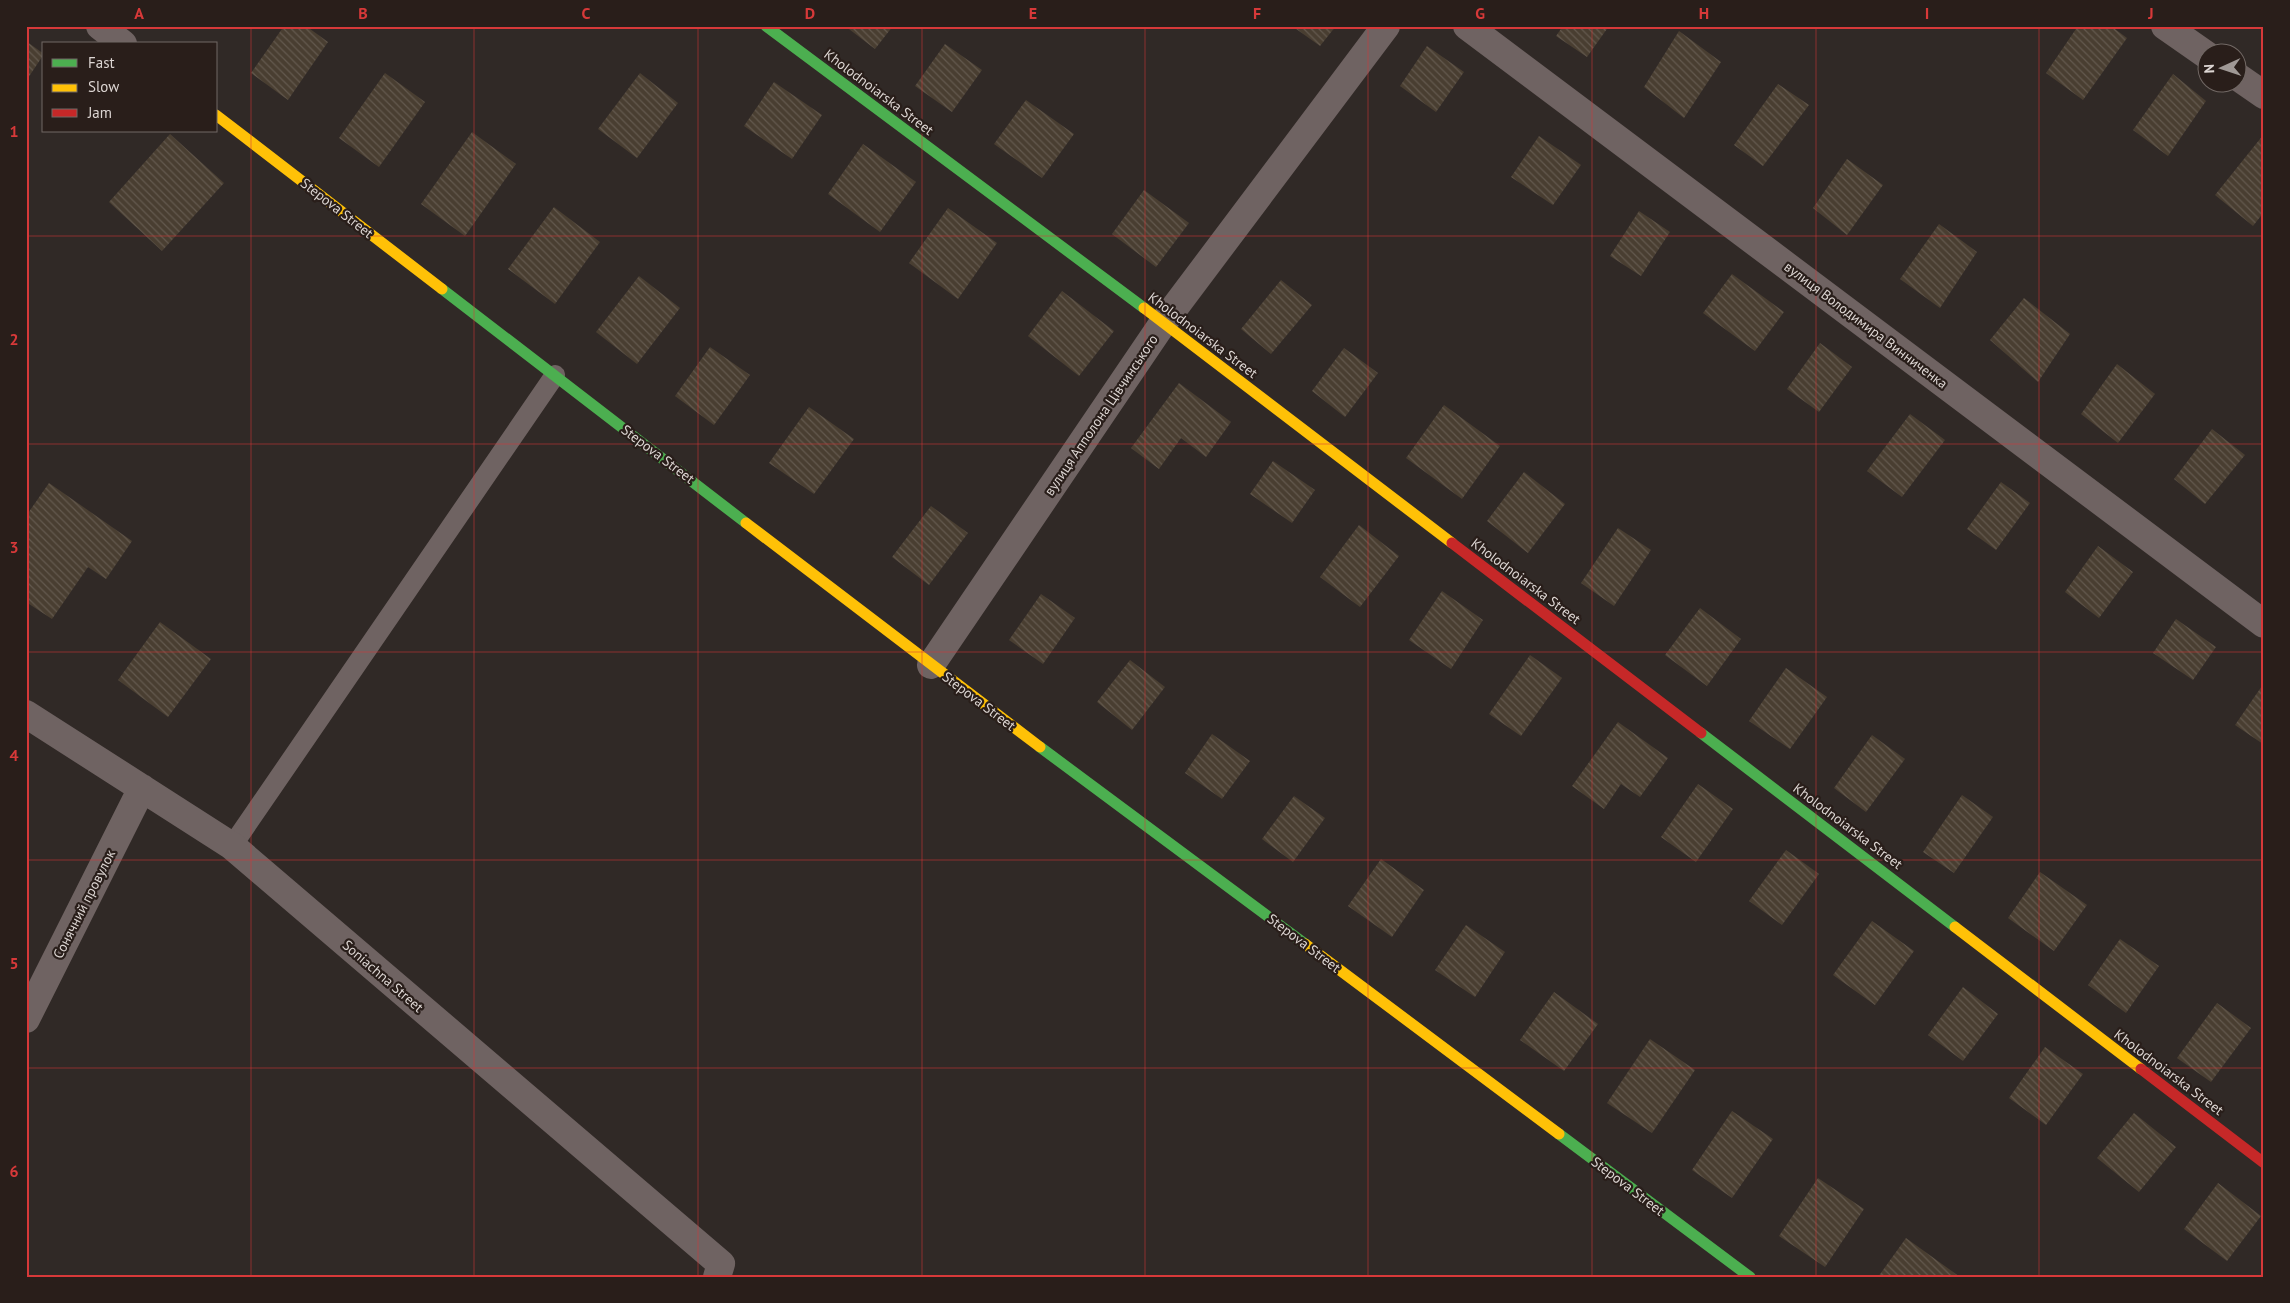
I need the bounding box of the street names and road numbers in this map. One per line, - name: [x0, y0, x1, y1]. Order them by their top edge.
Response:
- street label: Kholodnoiarska Street: [821, 45, 938, 139]
- street label: Stepova Street: [297, 174, 377, 242]
- street label: вулиця Володимира Винниченка: [1781, 258, 1951, 392]
- street label: Kholodnoiarska Street: [1145, 288, 1262, 382]
- street label: вулиця Апполона Цівчинського: [1040, 331, 1162, 499]
- street label: Stepova Street: [618, 421, 698, 488]
- street label: Kholodnoiarska Street: [1468, 534, 1585, 628]
- street label: Stepova Street: [939, 668, 1019, 735]
- street label: Kholodnoiarska Street: [1790, 779, 1907, 873]
- street label: Сонячний провулок: [49, 846, 119, 961]
- street label: Stepova Street: [1264, 910, 1344, 977]
- street label: Soniachna Street: [339, 936, 427, 1016]
- street label: Kholodnoiarska Street: [2111, 1025, 2228, 1119]
- street label: Stepova Street: [1588, 1153, 1668, 1220]

